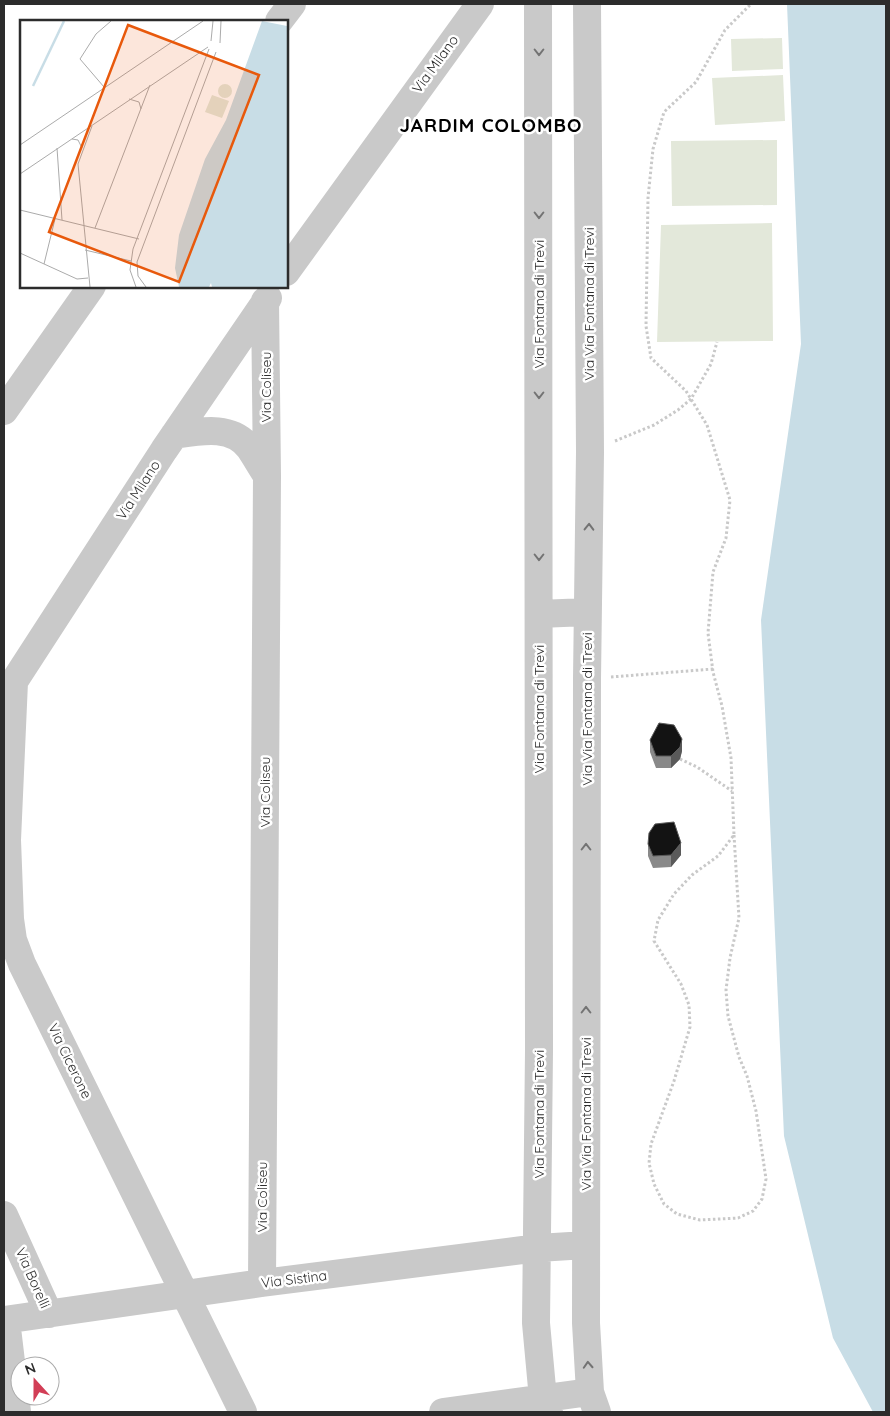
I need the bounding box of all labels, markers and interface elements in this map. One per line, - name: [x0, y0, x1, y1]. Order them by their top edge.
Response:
- inset map: [20, 20, 288, 288]
- street label: Via Milano: [408, 31, 462, 97]
- one-way arrow: [534, 49, 544, 57]
- district label: JARDIM COLOMBO: [400, 113, 582, 137]
- one-way arrow: [534, 212, 544, 219]
- street label: Via Via Fontana di Trevi: [580, 227, 598, 381]
- street label: Via Fontana di Trevi: [530, 240, 548, 368]
- street label: Via Coliseu: [257, 352, 275, 422]
- one-way arrow: [534, 392, 544, 399]
- street label: Via Milano: [112, 457, 164, 523]
- one-way arrow: [583, 523, 594, 531]
- one-way arrow: [534, 554, 544, 562]
- street label: Via Via Fontana di Trevi: [578, 632, 596, 786]
- street label: Via Fontana di Trevi: [530, 645, 548, 773]
- street label: Via Coliseu: [256, 757, 274, 827]
- one-way arrow: [581, 843, 591, 851]
- one-way arrow: [581, 1006, 591, 1014]
- street label: Via Cicerone: [44, 1020, 96, 1102]
- street label: Via Via Fontana di Trevi: [577, 1037, 595, 1191]
- street label: Via Fontana di Trevi: [530, 1050, 548, 1178]
- street label: Via Coliseu: [253, 1162, 271, 1232]
- street label: Via Borelli: [12, 1245, 54, 1311]
- street label: Via Sistina: [260, 1266, 328, 1292]
- north arrow: [10, 1356, 60, 1406]
- text: N: [22, 1359, 38, 1379]
- one-way arrow: [583, 1361, 594, 1369]

